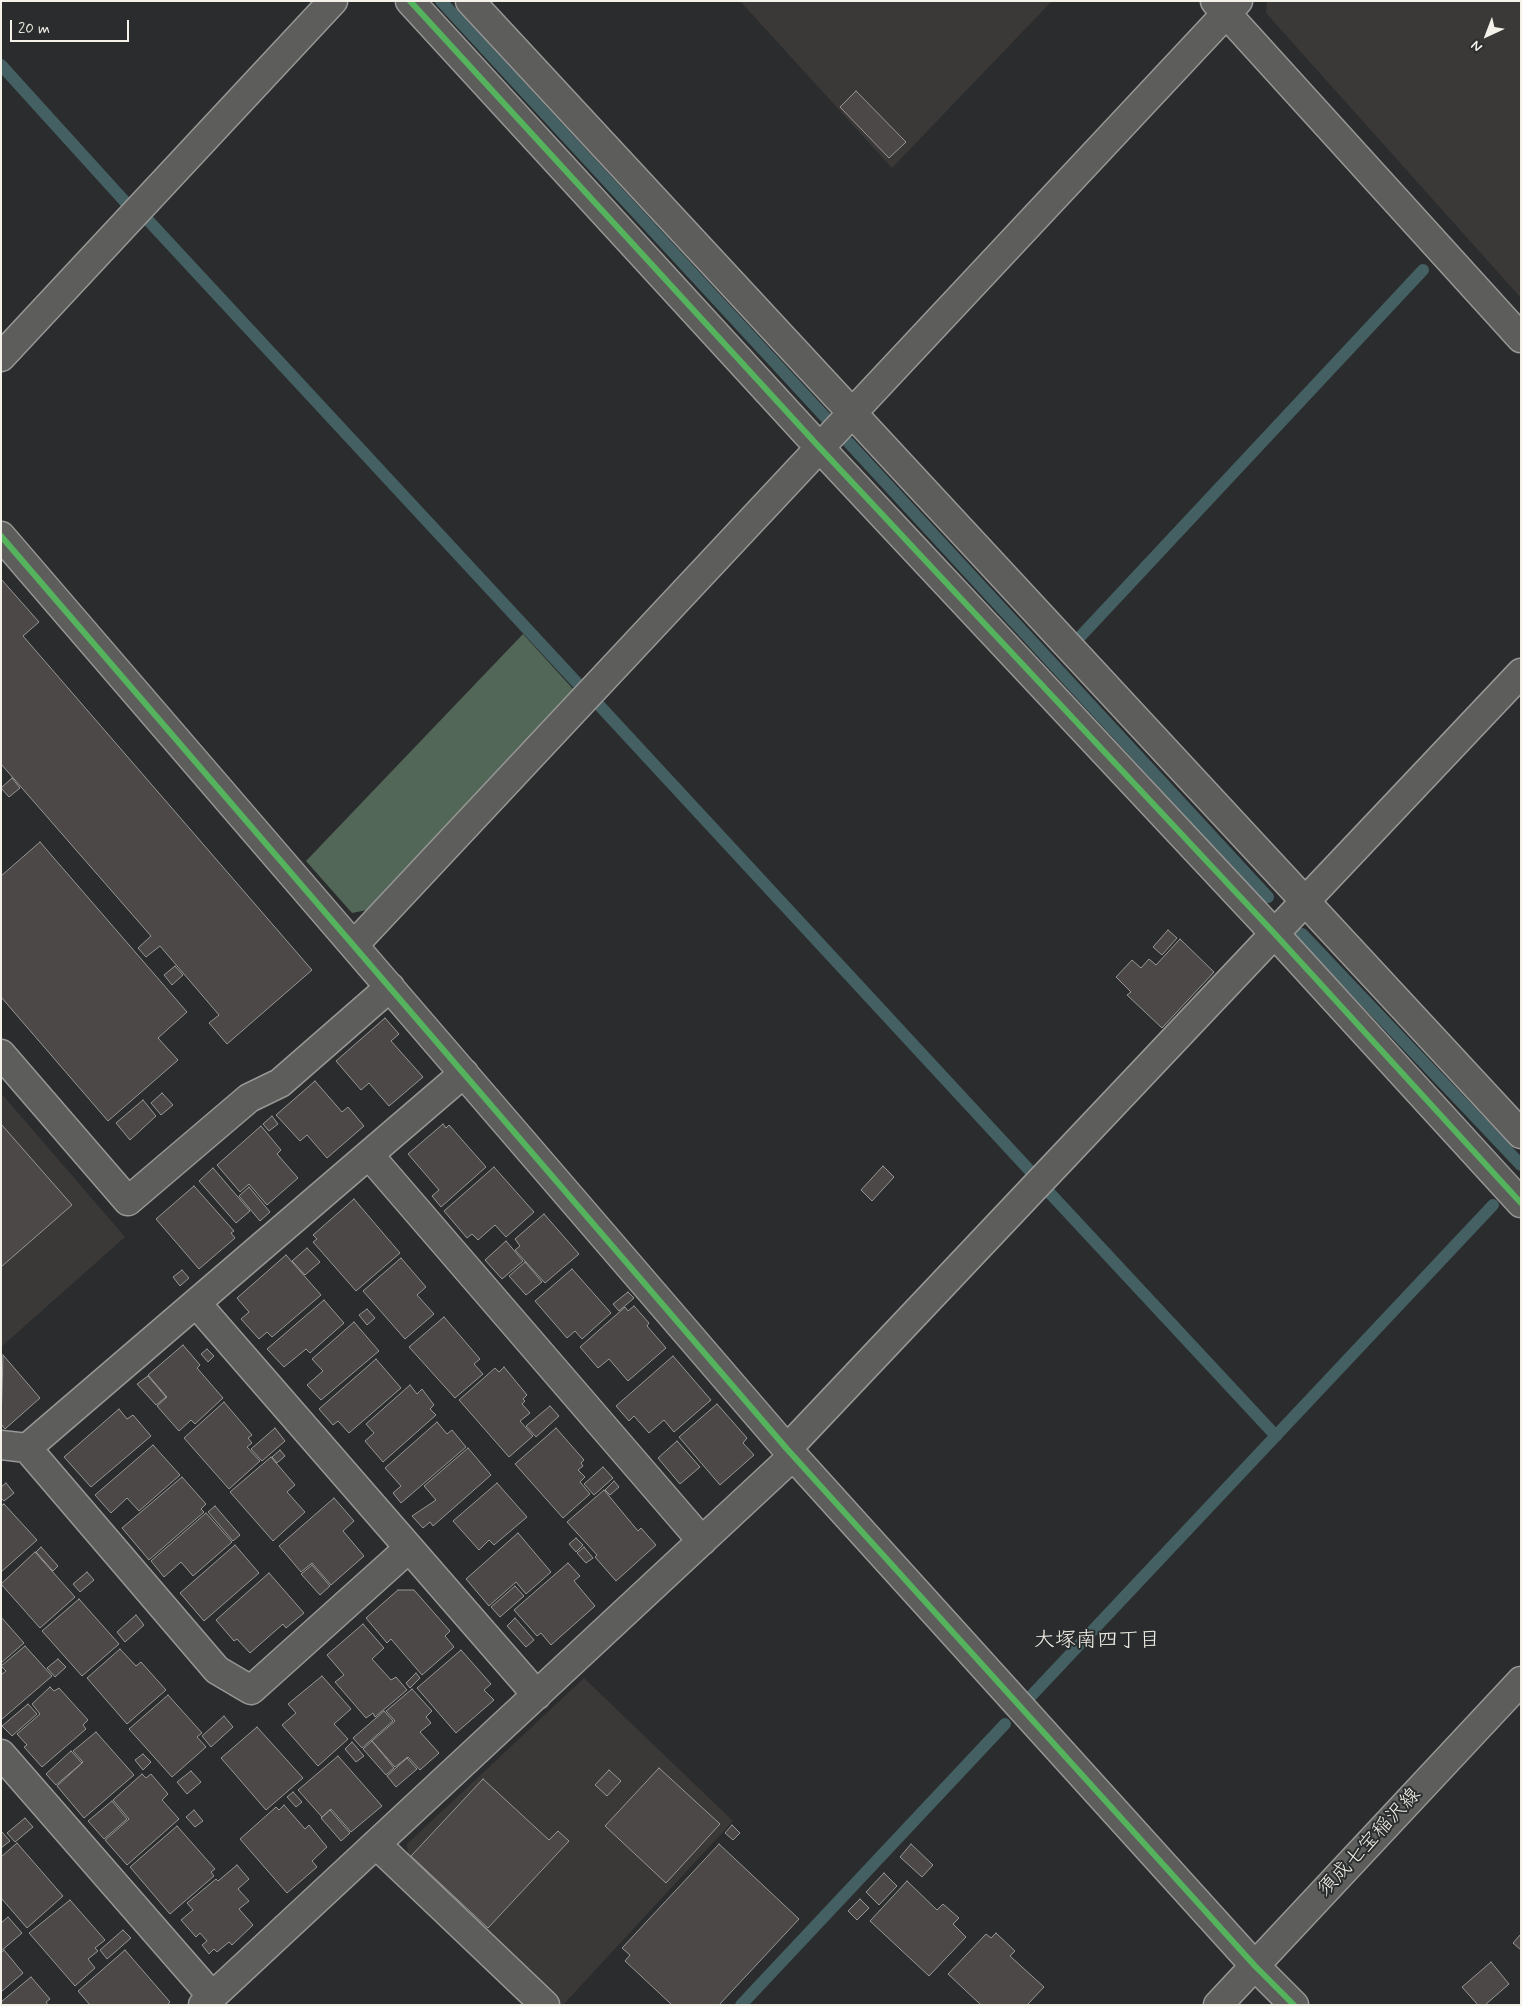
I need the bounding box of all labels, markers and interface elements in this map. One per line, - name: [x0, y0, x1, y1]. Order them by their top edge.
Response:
- scale bar: [12, 10, 131, 42]
- north arrow: [1462, 10, 1512, 60]
- text: 20 m: [18, 19, 50, 39]
- text: N: [1467, 36, 1486, 56]
- district label: 大塚南四丁目: [1034, 1629, 1160, 1655]
- street label: 須成七宝稲沢線: [1313, 1784, 1427, 1902]

